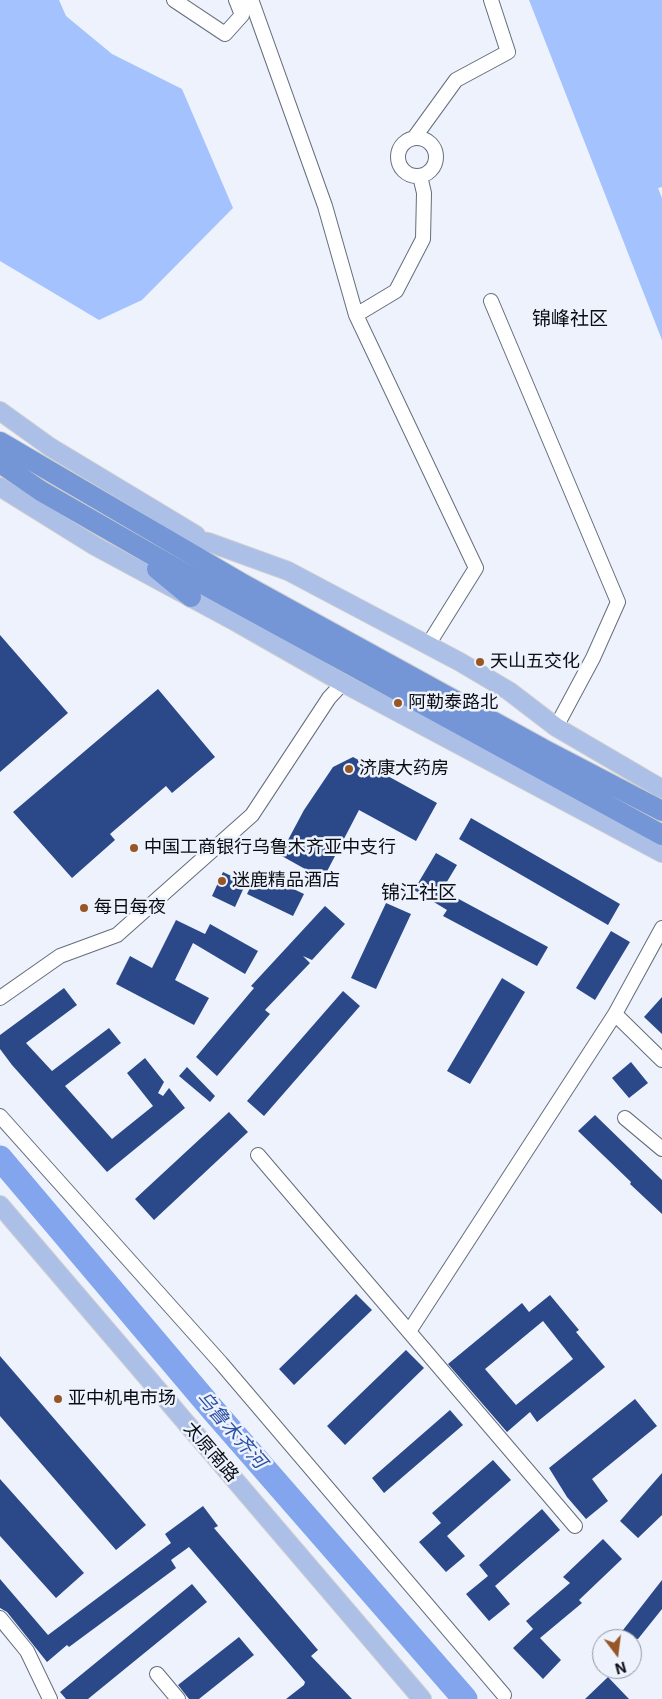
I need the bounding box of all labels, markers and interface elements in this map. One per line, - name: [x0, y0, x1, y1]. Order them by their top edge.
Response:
- district label: 锦峰社区: [532, 308, 608, 330]
- place label: 天山五交化: [490, 651, 580, 673]
- marker: 天山五交化: [474, 656, 486, 668]
- place label: 阿勒泰路北: [408, 692, 498, 714]
- marker: 阿勒泰路北: [392, 697, 404, 709]
- place label: 济康大药房: [359, 758, 449, 780]
- marker: 济康大药房: [343, 763, 355, 775]
- place label: 中国工商银行乌鲁木齐亚中支行: [144, 837, 396, 859]
- marker: 中国工商银行乌鲁木齐亚中支行: [128, 842, 140, 854]
- place label: 迷鹿精品酒店: [232, 870, 340, 892]
- marker: 迷鹿精品酒店: [216, 875, 228, 887]
- district label: 锦江社区: [381, 882, 457, 904]
- place label: 每日每夜: [94, 897, 166, 919]
- marker: 每日每夜: [78, 902, 90, 914]
- water label: 乌鲁木齐河: [191, 1387, 271, 1473]
- place label: 亚中机电市场: [68, 1388, 176, 1410]
- marker: 亚中机电市场: [52, 1393, 64, 1405]
- street label: 太原南路: [179, 1418, 243, 1486]
- north arrow: [592, 1629, 642, 1679]
- text: N: [613, 1658, 628, 1678]

